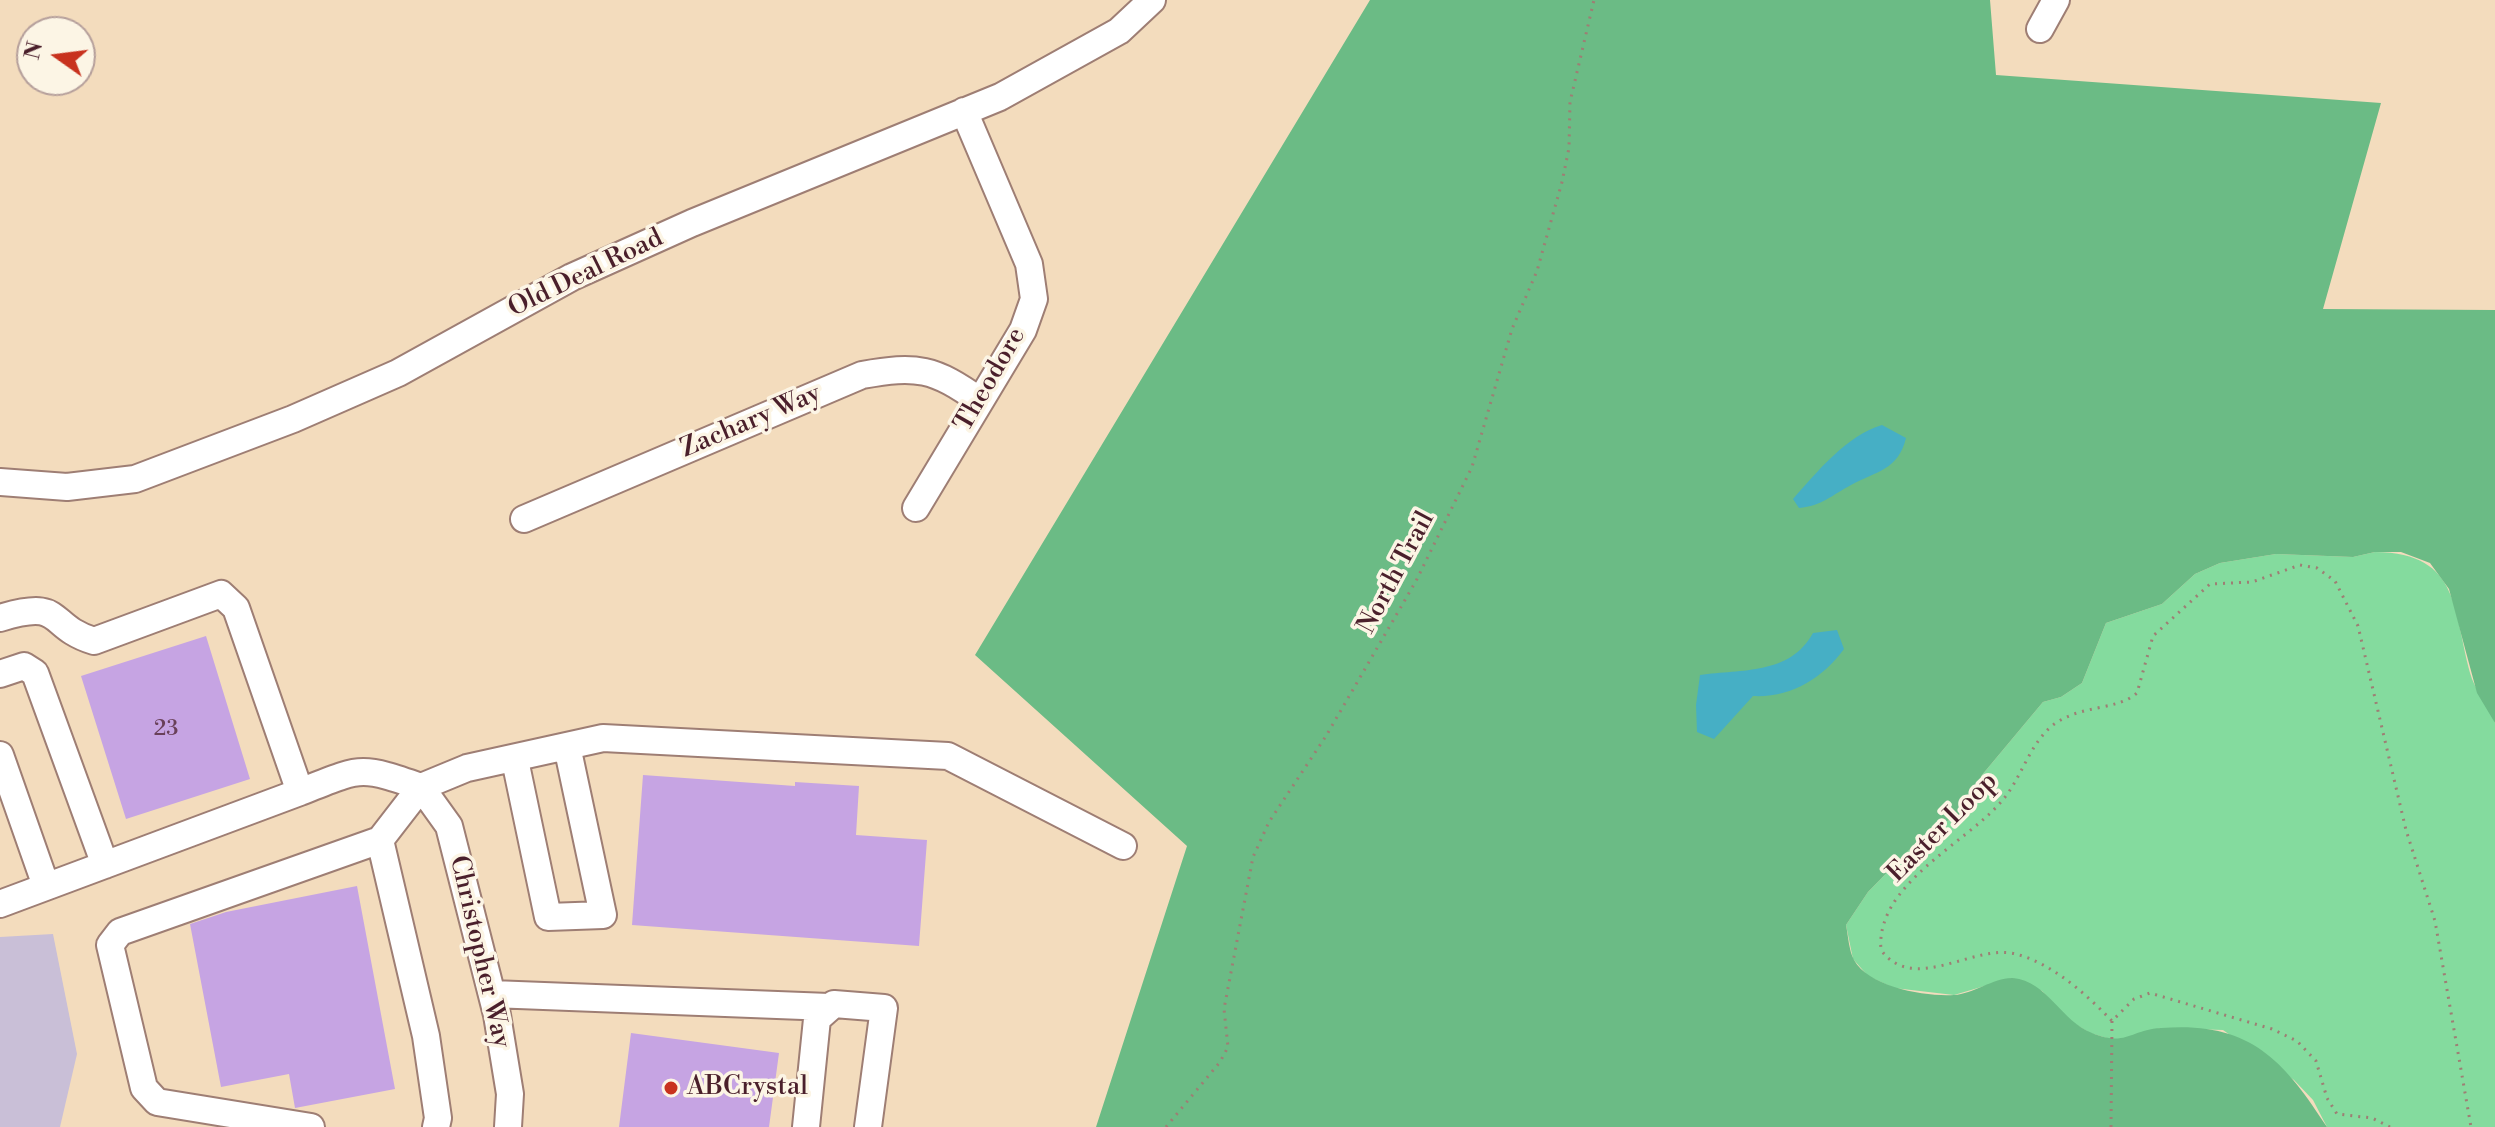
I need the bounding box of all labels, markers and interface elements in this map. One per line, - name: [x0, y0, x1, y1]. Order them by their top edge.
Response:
- north arrow: [16, 16, 96, 96]
- text: N: [19, 39, 49, 62]
- street label: Old Deal Road: [504, 223, 668, 325]
- street label: Theodore: [949, 323, 1033, 437]
- street label: Zachary Way: [676, 378, 826, 466]
- street label: North Trail: [1352, 507, 1442, 639]
- house number: 23: [154, 717, 178, 743]
- street label: Easter Loop: [1881, 766, 2005, 890]
- street label: Christopher Way: [442, 853, 516, 1051]
- place label: ABCrystal: [687, 1072, 808, 1104]
- marker: ABCrystal: [662, 1079, 680, 1097]

